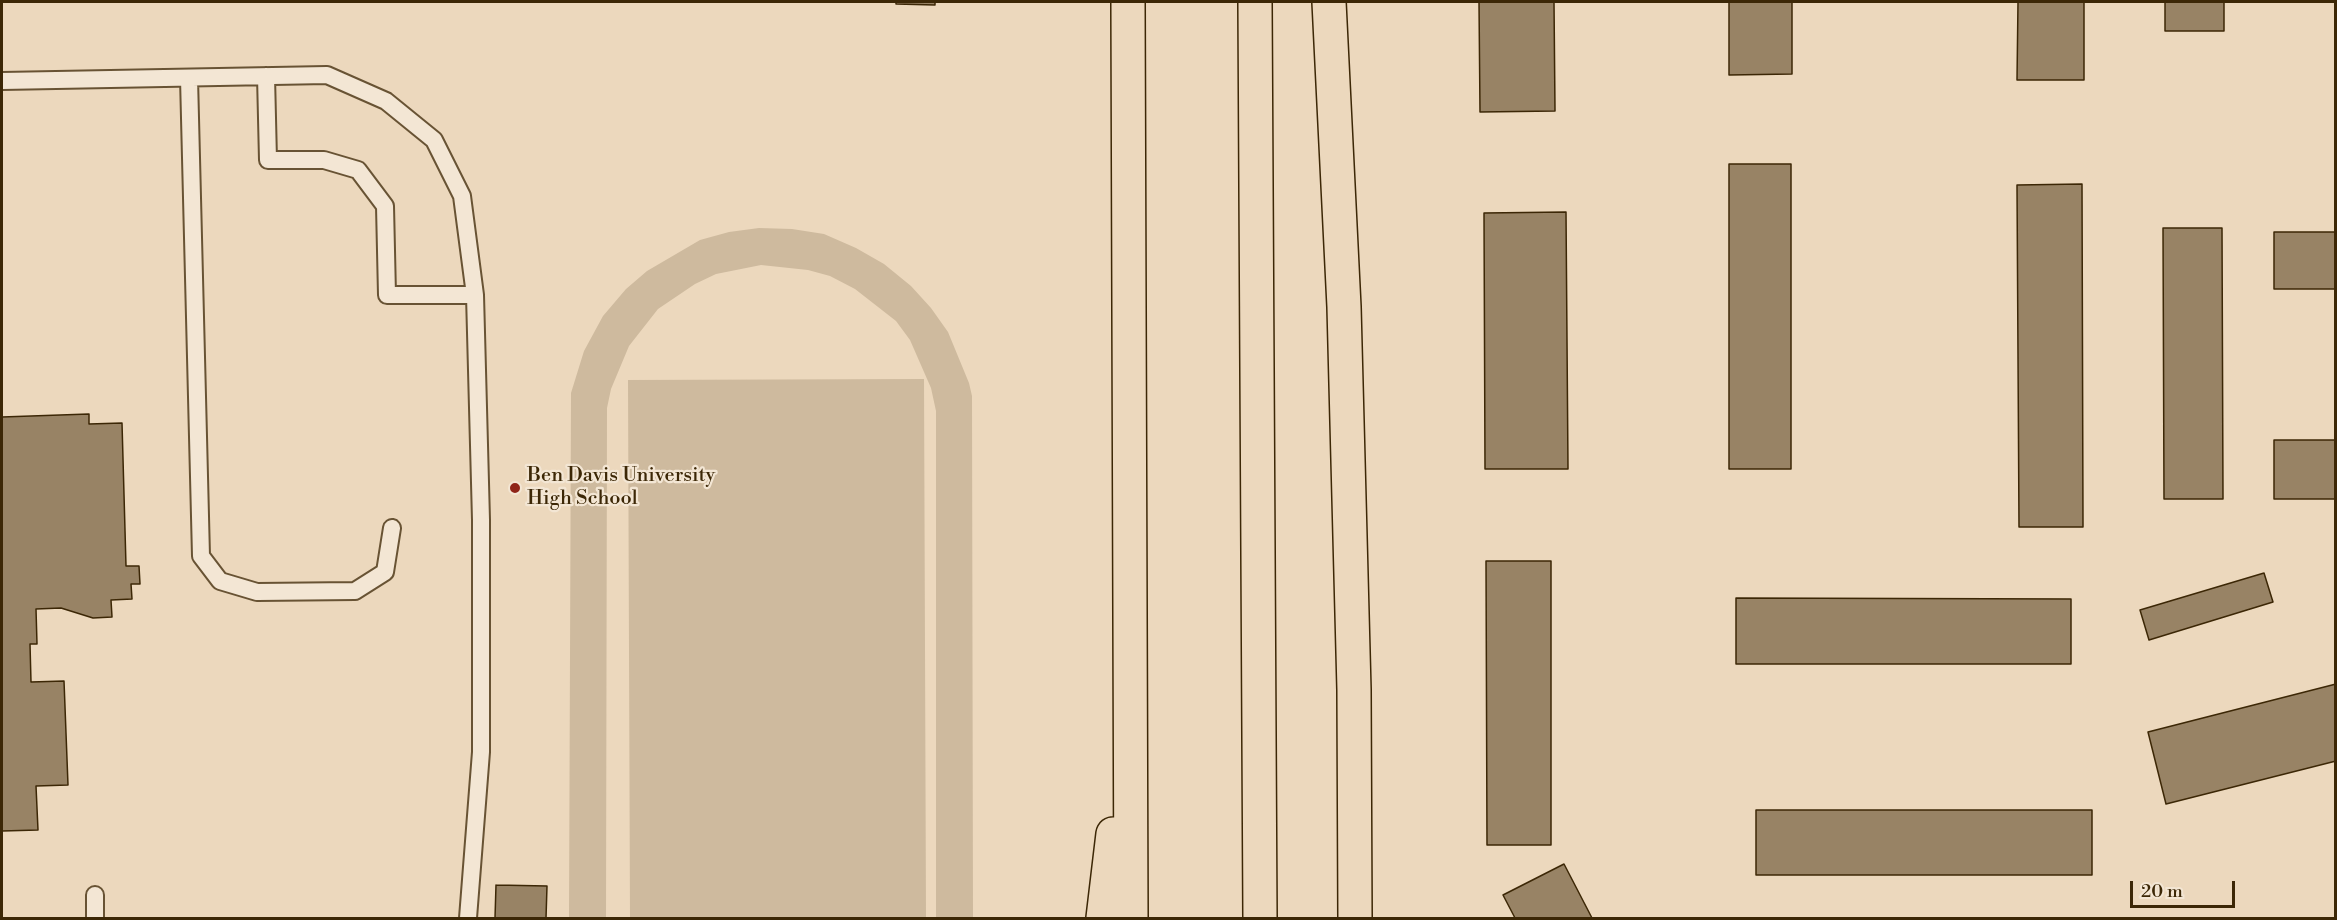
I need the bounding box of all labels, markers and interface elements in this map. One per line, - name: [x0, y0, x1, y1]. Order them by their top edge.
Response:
- place label: Ben Davis University High School: [527, 464, 715, 511]
- marker: Ben Davis University High School: [508, 481, 522, 495]
- scale bar: [2133, 869, 2238, 907]
- text: 20 m: [2141, 880, 2183, 903]

